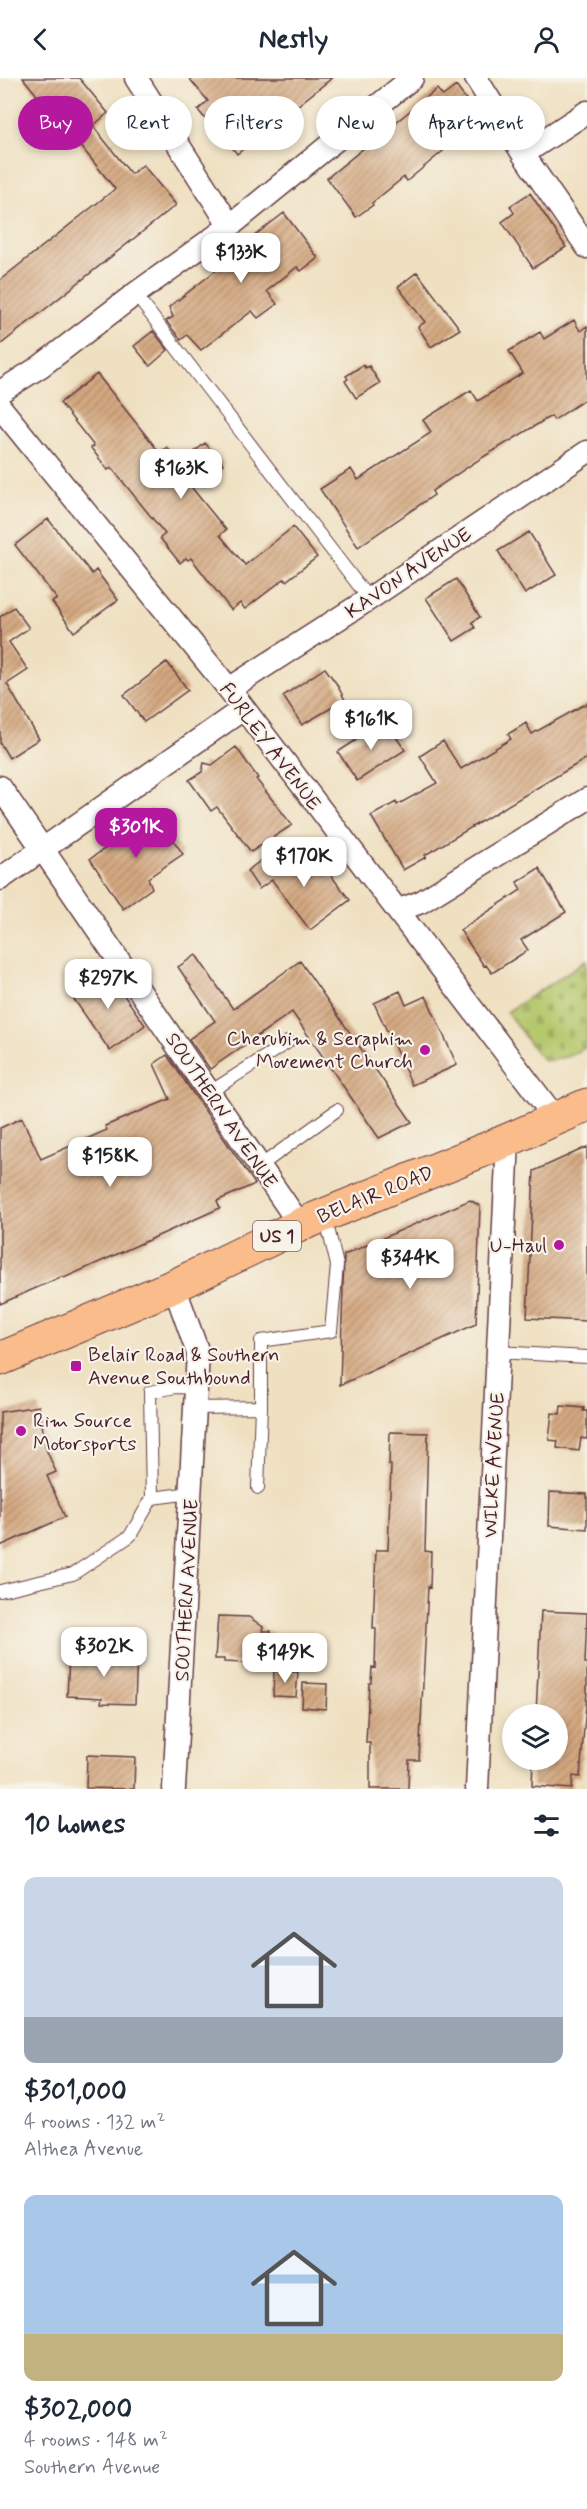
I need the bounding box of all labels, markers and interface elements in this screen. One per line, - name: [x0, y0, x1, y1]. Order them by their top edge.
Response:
- text: Nestly: [259, 22, 328, 57]
- icon: back: [24, 23, 57, 56]
- icon: person: [530, 23, 563, 56]
- chip: Buy: [18, 96, 93, 150]
- chip: Rent: [105, 96, 192, 150]
- chip: Filters: [204, 96, 304, 150]
- chip: New: [316, 96, 396, 150]
- chip: Apartment: [408, 96, 545, 150]
- pin: $133K: [199, 233, 283, 284]
- text: $133K: [215, 239, 267, 266]
- pin: $163K: [139, 449, 223, 500]
- text: $163K: [154, 455, 208, 482]
- street label: KAVON AVENUE: [340, 521, 477, 626]
- street label: FURLEY AVENUE: [213, 677, 327, 816]
- pin: $161K: [329, 700, 413, 751]
- text: $161K: [344, 706, 398, 733]
- pin: $301K: [94, 808, 178, 859]
- text: $301K: [109, 814, 163, 841]
- pin: $170K: [262, 837, 346, 888]
- text: $170K: [276, 843, 332, 870]
- pin: $297K: [66, 959, 150, 1010]
- text: $297K: [79, 965, 137, 992]
- place label: Cherubim & Seraphim Movement Church: [227, 1026, 413, 1076]
- street label: SOUTHERN AVENUE: [158, 1028, 283, 1194]
- marker: Cherubim & Seraphim Movement Church: [418, 1043, 432, 1057]
- pin: $158K: [68, 1137, 152, 1188]
- text: $158K: [82, 1143, 138, 1170]
- street label: BELAIR ROAD: [313, 1160, 438, 1231]
- road number: US 1: [253, 1221, 301, 1251]
- place label: U-Haul: [490, 1233, 547, 1260]
- marker: U-Haul: [552, 1238, 566, 1252]
- pin: $344K: [368, 1239, 452, 1290]
- text: $344K: [381, 1245, 439, 1272]
- place label: Belair Road & Southern Avenue Southbound: [88, 1342, 280, 1392]
- marker: Belair Road & Southern Avenue Southbound: [69, 1359, 83, 1373]
- street label: WILKE AVENUE: [477, 1391, 512, 1539]
- place label: Rim Source Motorsports: [33, 1408, 137, 1458]
- marker: Rim Source Motorsports: [14, 1424, 28, 1438]
- street label: SOUTHERN AVENUE: [169, 1498, 206, 1682]
- pin: $302K: [62, 1627, 146, 1678]
- text: $302K: [75, 1633, 133, 1660]
- pin: $149K: [243, 1633, 327, 1684]
- text: $149K: [256, 1639, 314, 1666]
- map controls: [502, 1704, 568, 1770]
- button: layers: [502, 1704, 568, 1770]
- text: 10 homes: [24, 1808, 125, 1842]
- icon: filters: [530, 1809, 563, 1842]
- icon: home: [240, 1916, 348, 2024]
- text: $301,000: [24, 2075, 127, 2109]
- text: 4 rooms · 132 m²: [24, 2109, 165, 2136]
- text: Althea Avenue: [24, 2136, 143, 2163]
- icon: home: [240, 2234, 348, 2342]
- text: $302,000: [24, 2393, 132, 2427]
- text: 4 rooms · 148 m²: [24, 2427, 168, 2454]
- text: Southern Avenue: [24, 2454, 160, 2481]

